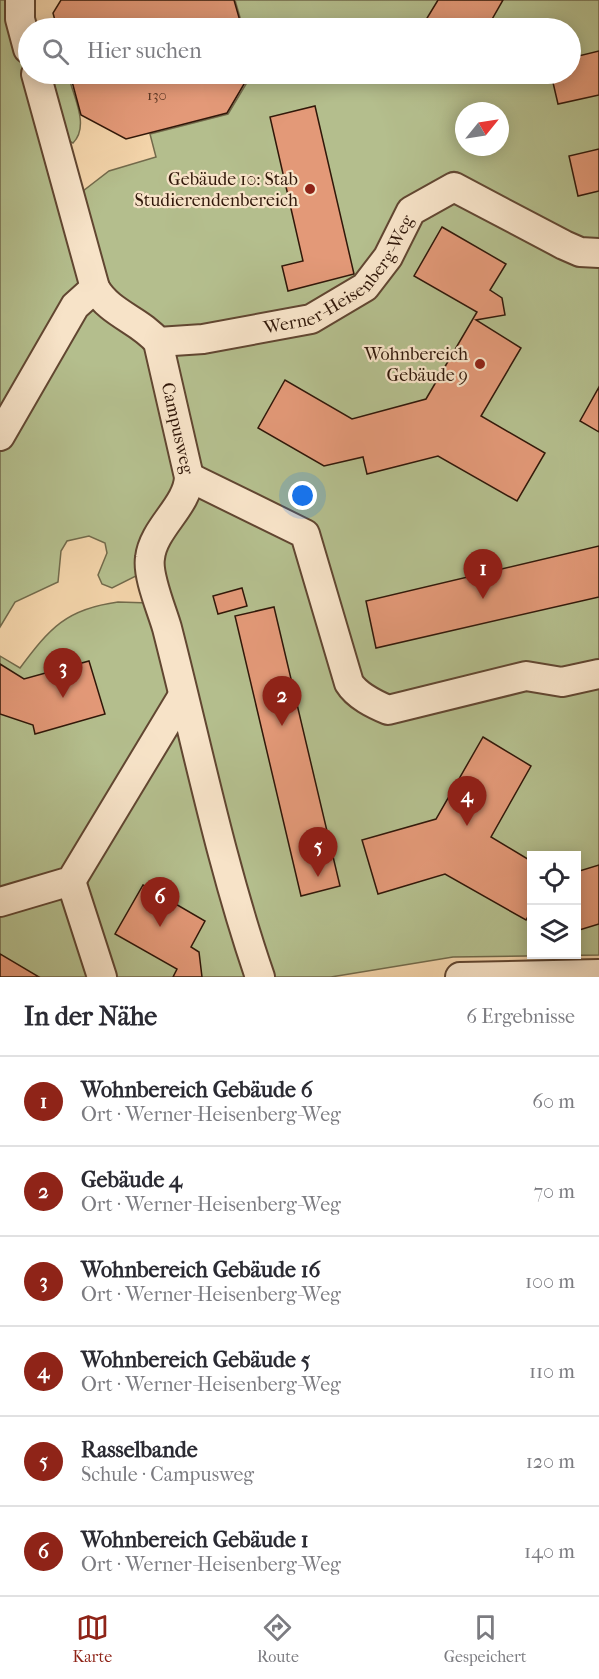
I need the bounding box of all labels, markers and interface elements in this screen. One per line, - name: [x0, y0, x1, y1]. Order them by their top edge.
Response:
- search box: [18, 18, 581, 84]
- icon: search: [39, 35, 72, 68]
- text: Hier suchen: [87, 38, 202, 64]
- house number: 130: [147, 86, 167, 104]
- north arrow: [455, 102, 509, 156]
- place label: Gebäude 10: Stab Studierendenbereich: [134, 169, 298, 211]
- marker: Gebäude 10: Stab Studierendenbereich: [303, 182, 317, 196]
- street label: Werner-Heisenberg-Weg: [261, 211, 418, 338]
- place label: Wohnbereich Gebäude 9: [363, 344, 468, 386]
- marker: Wohnbereich Gebäude 9: [473, 357, 487, 371]
- street label: Campusweg: [157, 380, 199, 476]
- your location: [288, 481, 317, 510]
- pin: 1: [464, 550, 502, 599]
- pin: 3: [44, 648, 82, 698]
- pin: 2: [262, 676, 302, 726]
- pin: 4: [448, 776, 486, 826]
- pin: 5: [298, 828, 338, 877]
- map controls: [527, 851, 581, 959]
- button: locate: [527, 851, 581, 905]
- pin: 6: [140, 878, 180, 927]
- button: layers: [527, 905, 581, 959]
- text: In der Nähe: [24, 1001, 157, 1032]
- text: 6 Ergebnisse: [466, 1005, 575, 1028]
- text: Wohnbereich Gebäude 6: [81, 1077, 313, 1103]
- text: 1: [40, 1090, 47, 1113]
- text: 60 m: [532, 1090, 575, 1113]
- text: Ort · Werner-Heisenberg-Weg: [81, 1103, 341, 1126]
- text: Gebäude 4: [81, 1167, 182, 1193]
- text: 2: [38, 1180, 49, 1203]
- text: 70 m: [533, 1180, 575, 1203]
- text: Ort · Werner-Heisenberg-Weg: [81, 1193, 341, 1216]
- text: Wohnbereich Gebäude 16: [81, 1257, 320, 1283]
- text: 3: [39, 1270, 48, 1293]
- text: 100 m: [525, 1270, 575, 1293]
- text: Ort · Werner-Heisenberg-Weg: [81, 1283, 341, 1306]
- text: Wohnbereich Gebäude 5: [81, 1347, 310, 1373]
- text: 4: [38, 1360, 49, 1383]
- text: 110 m: [529, 1360, 575, 1383]
- text: Ort · Werner-Heisenberg-Weg: [81, 1373, 341, 1396]
- text: Rasselbande: [81, 1437, 198, 1463]
- text: 5: [39, 1450, 48, 1473]
- text: 120 m: [526, 1450, 575, 1473]
- text: Schule · Campusweg: [81, 1463, 254, 1486]
- text: Wohnbereich Gebäude 1: [81, 1527, 309, 1553]
- text: 6: [38, 1540, 49, 1563]
- text: 140 m: [524, 1540, 575, 1563]
- text: Ort · Werner-Heisenberg-Weg: [81, 1553, 341, 1576]
- tab: Karte: [72, 1611, 112, 1666]
- tab: Route: [257, 1611, 299, 1666]
- tab: Gespeichert: [444, 1611, 527, 1666]

